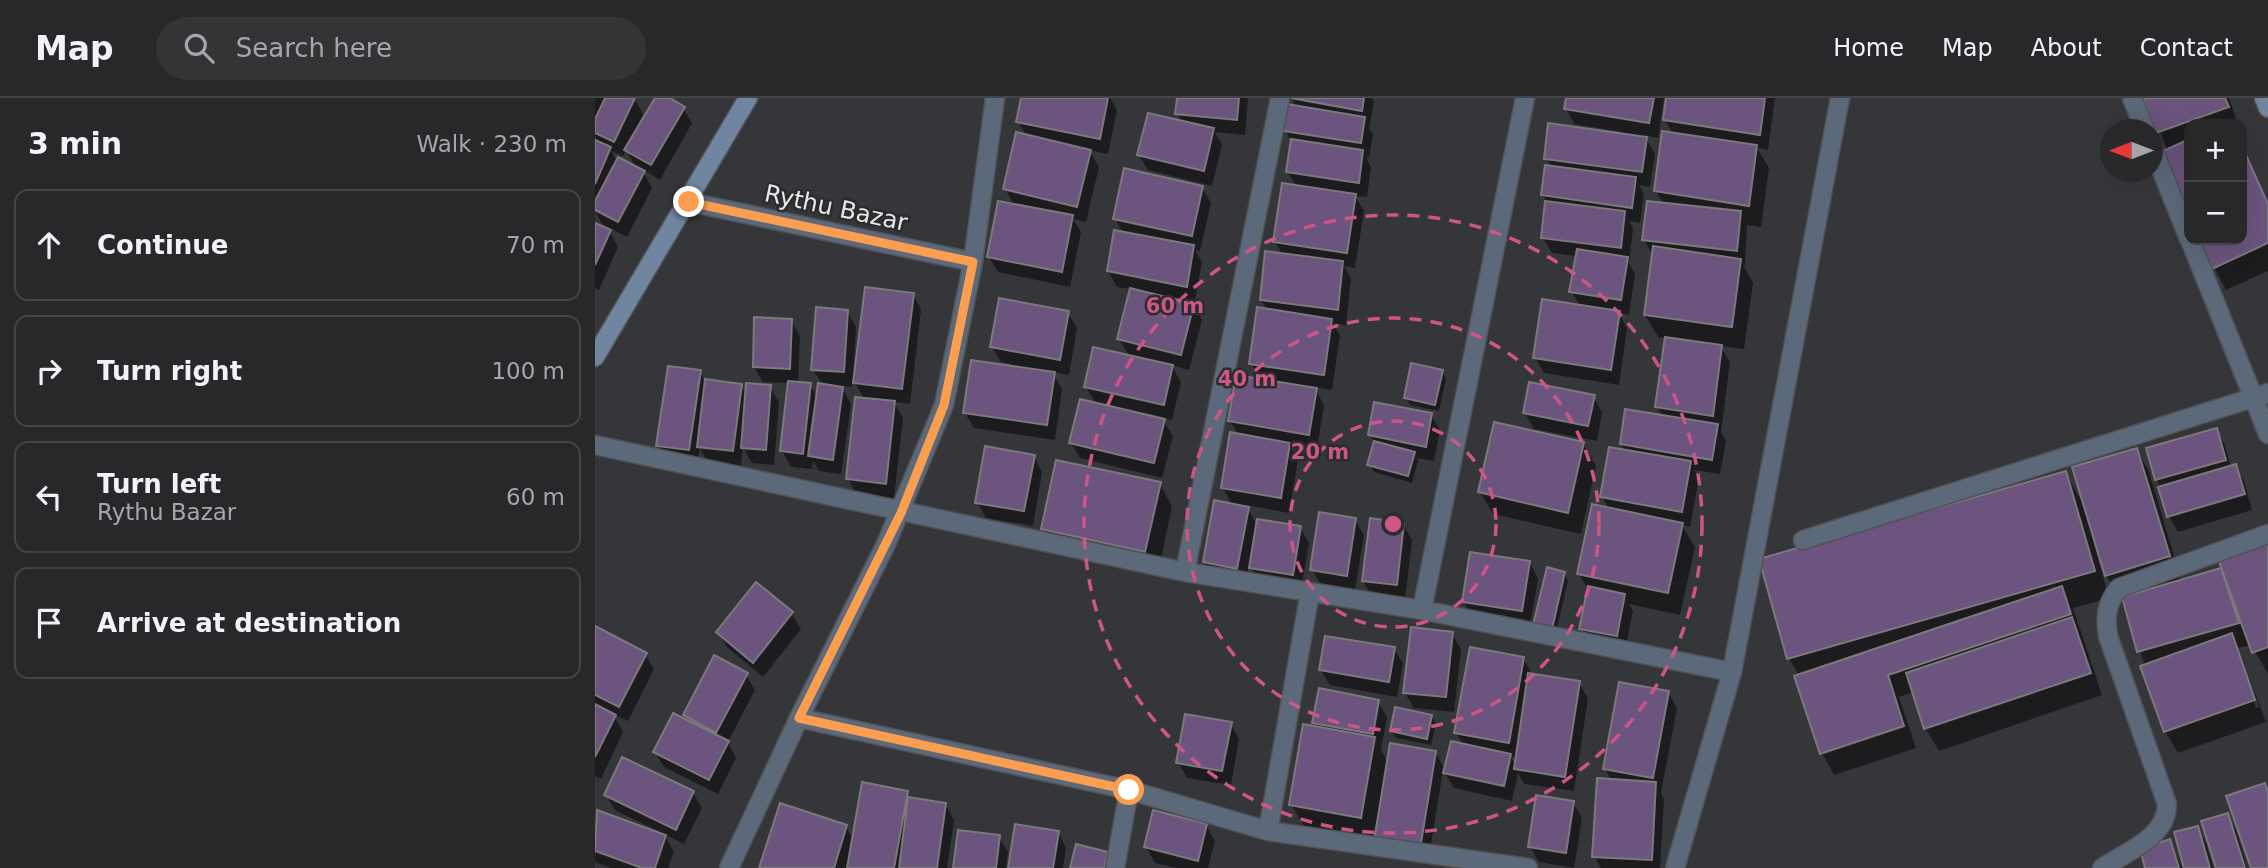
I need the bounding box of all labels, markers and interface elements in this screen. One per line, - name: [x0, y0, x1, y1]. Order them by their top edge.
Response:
- search box: [156, 17, 646, 80]
- text: Map: [35, 29, 114, 68]
- icon: search: [180, 29, 218, 67]
- text: Search here: [236, 33, 392, 63]
- text: Home: [1833, 34, 1904, 62]
- text: Map: [1942, 34, 1993, 62]
- text: About: [2031, 34, 2102, 62]
- text: Contact: [2140, 34, 2233, 62]
- north arrow: [2100, 119, 2163, 182]
- map controls: [2184, 119, 2247, 245]
- button: +: [2184, 119, 2247, 182]
- text: 3 min: [28, 126, 122, 161]
- text: Walk · 230 m: [416, 131, 567, 157]
- street label: Rythu Bazar: [762, 179, 910, 237]
- button: −: [2184, 182, 2247, 245]
- route end: [673, 186, 704, 217]
- icon: ahead: [30, 226, 68, 264]
- text: Continue: [97, 230, 228, 260]
- text: 70 m: [506, 232, 565, 258]
- text: 60 m: [1146, 294, 1204, 318]
- icon: right: [30, 352, 68, 390]
- text: Turn right: [97, 356, 242, 386]
- text: 100 m: [491, 358, 565, 384]
- text: 40 m: [1218, 367, 1276, 391]
- text: 20 m: [1291, 440, 1349, 464]
- text: Turn left: [97, 469, 221, 499]
- icon: left: [30, 478, 68, 516]
- text: 60 m: [506, 484, 565, 510]
- text: Rythu Bazar: [97, 499, 236, 525]
- centre of rings: [1381, 512, 1405, 536]
- icon: arrive: [30, 604, 68, 642]
- text: Arrive at destination: [97, 608, 401, 638]
- route start: [1113, 774, 1144, 805]

